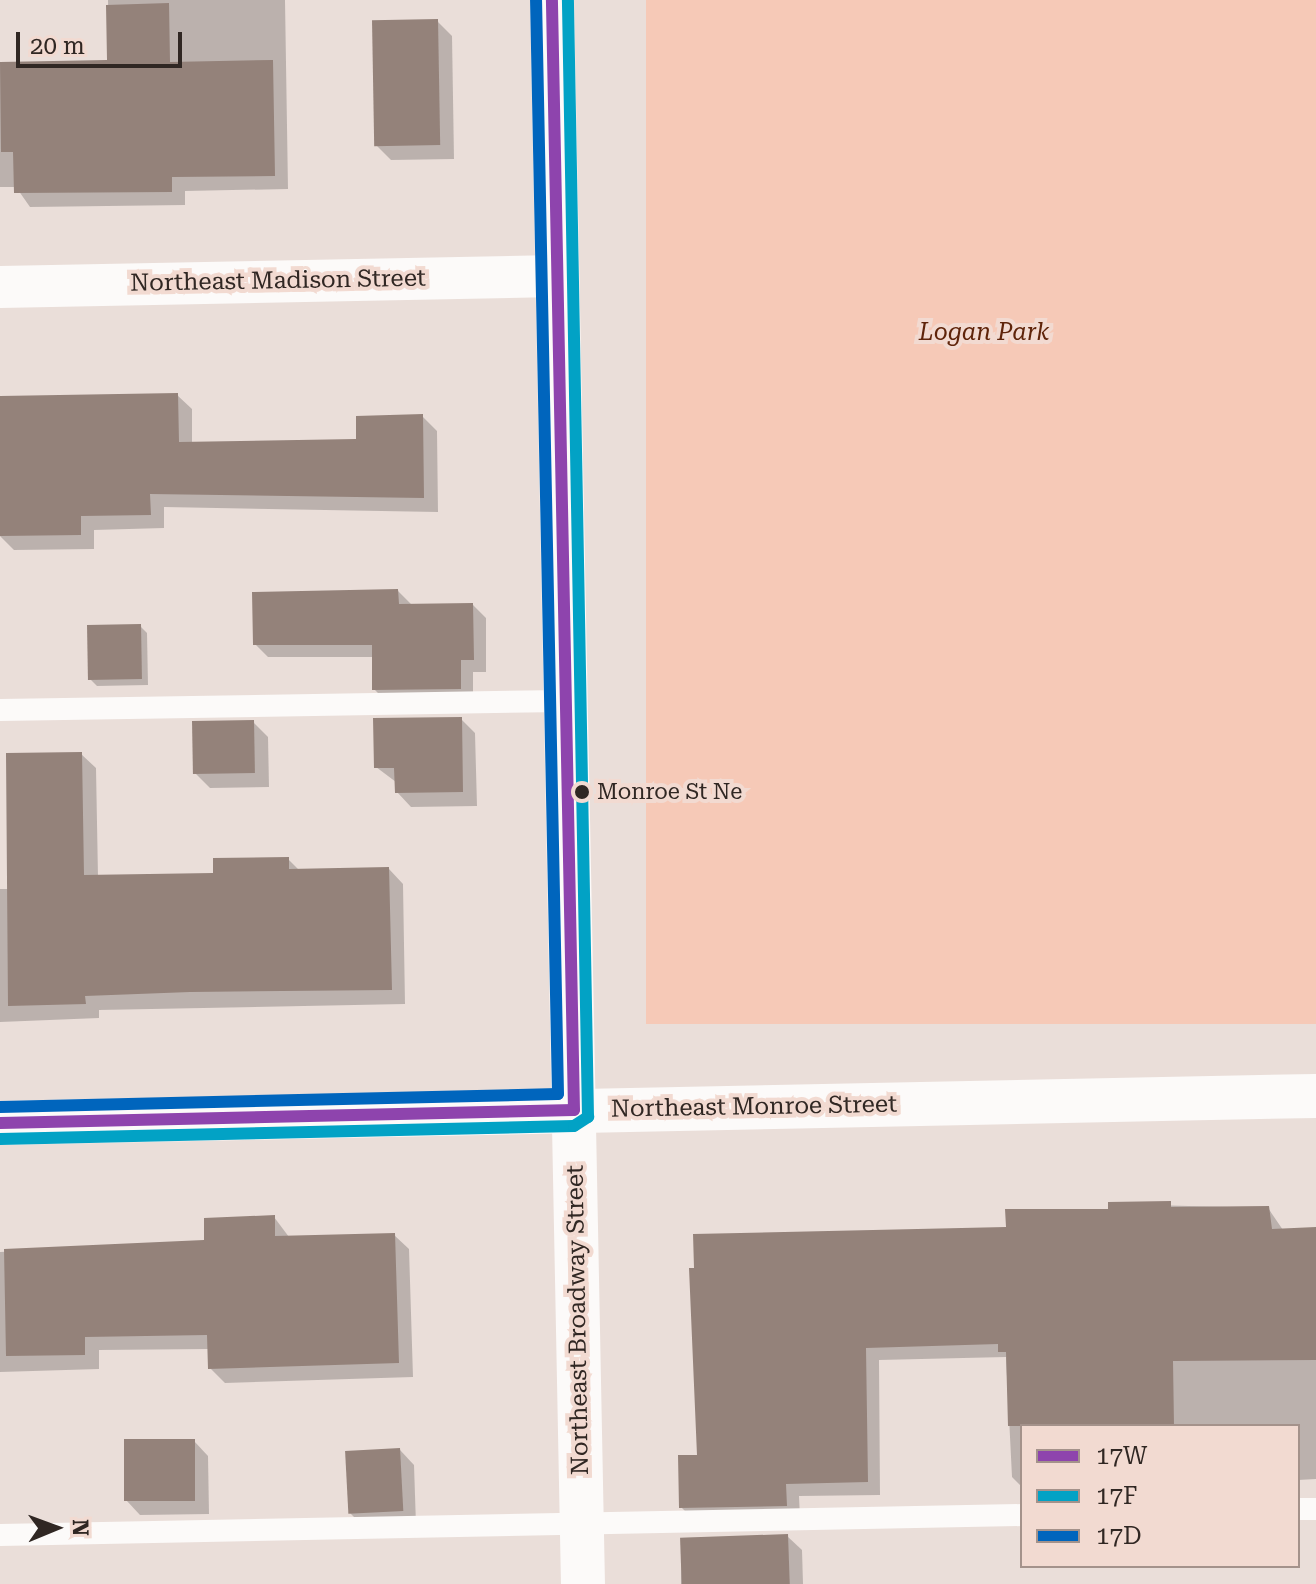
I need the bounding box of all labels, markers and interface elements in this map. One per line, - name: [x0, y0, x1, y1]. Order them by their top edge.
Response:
- scale bar: [20, 16, 186, 66]
- text: 20 m: [30, 32, 85, 60]
- street label: Northeast Madison Street: [130, 264, 426, 298]
- park label: Logan Park: [919, 319, 1049, 347]
- place label: Monroe St Ne: [597, 779, 742, 805]
- marker: Monroe St Ne: [574, 784, 590, 800]
- street label: Northeast Monroe Street: [611, 1090, 897, 1124]
- street label: Northeast Broadway Street: [561, 1165, 595, 1475]
- legend: [1020, 1424, 1300, 1568]
- text: 17W: [1096, 1442, 1147, 1470]
- text: 17F: [1096, 1482, 1137, 1510]
- north arrow: [16, 1488, 96, 1568]
- text: N: [68, 1519, 93, 1536]
- text: 17D: [1096, 1522, 1141, 1550]

